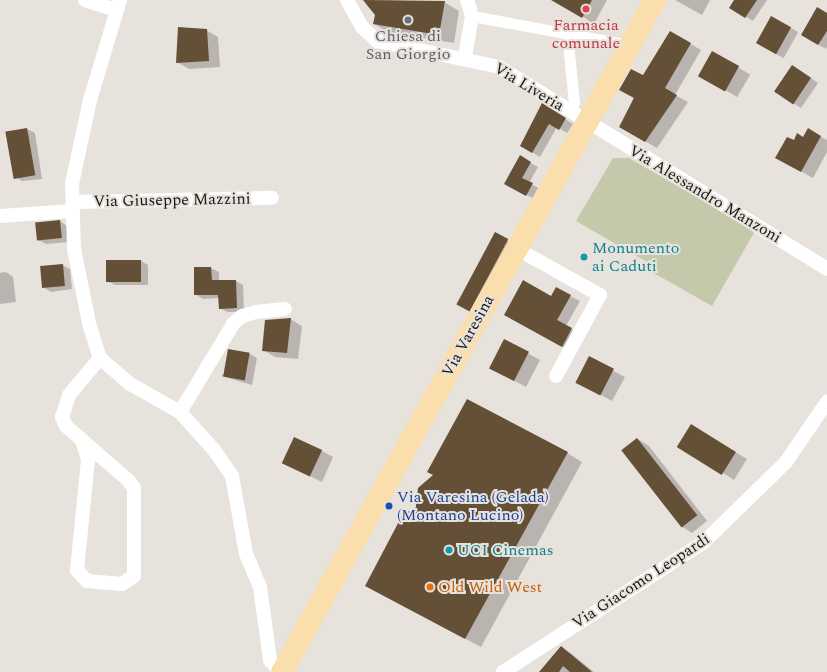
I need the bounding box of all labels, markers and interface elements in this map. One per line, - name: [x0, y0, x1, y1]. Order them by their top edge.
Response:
- marker: Farmacia comunale: [581, 4, 591, 14]
- marker: Chiesa di San Giorgio: [403, 15, 413, 25]
- place label: Farmacia comunale: [552, 15, 620, 53]
- place label: Chiesa di San Giorgio: [366, 26, 450, 64]
- street label: Via Liveria: [490, 59, 568, 115]
- street label: Via Alessandro Manzoni: [625, 141, 785, 247]
- street label: Via Giuseppe Mazzini: [93, 189, 251, 211]
- place label: Monumento ai Caduti: [592, 238, 679, 276]
- marker: Monumento ai Caduti: [579, 252, 589, 262]
- street label: Via Varesina: [438, 292, 498, 380]
- place label: Via Varesina (Gelada) (Montano Lucino): [397, 487, 549, 525]
- marker: Via Varesina (Gelada) (Montano Lucino): [384, 501, 394, 511]
- street label: Via Giacomo Leopardi: [569, 529, 713, 633]
- place label: UCI Cinemas: [457, 540, 554, 560]
- marker: UCI Cinemas: [444, 545, 454, 555]
- place label: Old Wild West: [438, 577, 542, 597]
- marker: Old Wild West: [425, 582, 435, 592]

